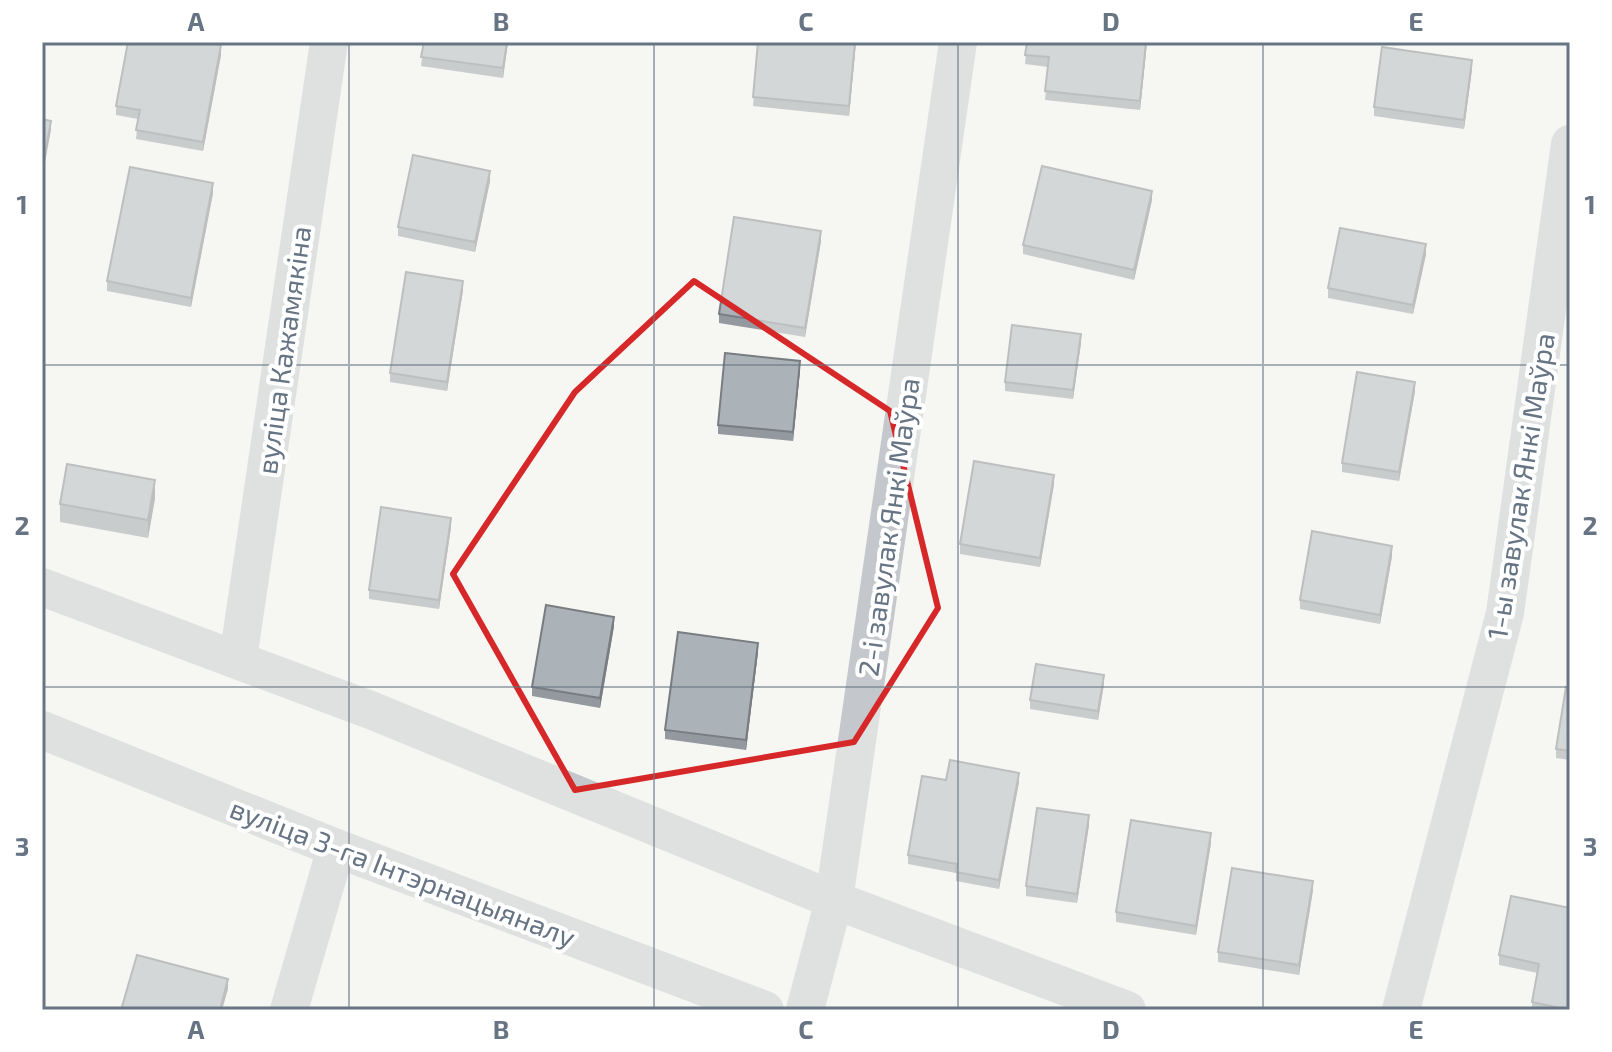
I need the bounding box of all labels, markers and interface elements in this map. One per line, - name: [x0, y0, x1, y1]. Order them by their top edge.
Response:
- text: A: [188, 5, 205, 36]
- text: B: [493, 5, 509, 36]
- text: C: [798, 5, 814, 36]
- text: D: [1102, 5, 1120, 36]
- text: E: [1408, 5, 1424, 36]
- text: 1: [16, 188, 28, 219]
- text: 1: [1584, 188, 1596, 219]
- street label: вуліца Кажамякіна: [249, 224, 317, 476]
- street label: 1-ы завулак Янкі Маўра: [1479, 330, 1561, 642]
- street label: 2-і завулак Янкі Маўра: [850, 376, 926, 678]
- text: 2: [14, 509, 30, 540]
- text: 2: [1582, 509, 1598, 540]
- street label: вуліца 3-га Інтэрнацыяналу: [226, 790, 581, 954]
- text: 3: [15, 830, 29, 861]
- text: 3: [1583, 830, 1597, 861]
- text: A: [188, 1013, 205, 1044]
- text: B: [493, 1013, 509, 1044]
- text: C: [798, 1013, 814, 1044]
- text: D: [1102, 1013, 1120, 1044]
- text: E: [1408, 1013, 1424, 1044]

